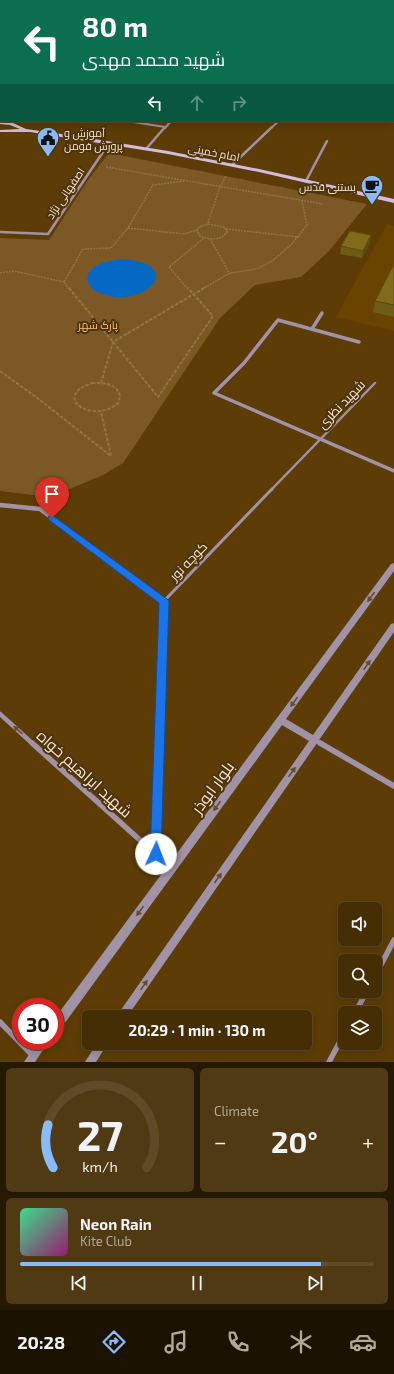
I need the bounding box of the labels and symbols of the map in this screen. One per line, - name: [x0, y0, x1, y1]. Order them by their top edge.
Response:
- public building icon: آموزش و پرورش فومن: [35, 125, 61, 158]
- place label: آموزش و پرورش فومن: [64, 126, 123, 153]
- street label: امام خمینی: [187, 141, 241, 165]
- street label: اصفهانی نژاد: [43, 165, 88, 222]
- cafe icon: بستنی قدس: [359, 173, 385, 206]
- place label: بستنی قدس: [299, 180, 356, 194]
- park label: پارک شهر: [77, 318, 118, 332]
- street label: شهید نظری: [314, 376, 368, 432]
- pin: [35, 477, 69, 518]
- street label: کوچه نور: [165, 538, 212, 586]
- one-way arrow: [367, 592, 375, 602]
- one-way arrow: [363, 660, 371, 670]
- one-way arrow: [290, 696, 298, 707]
- one-way arrow: [13, 725, 23, 734]
- street label: شهید ابراهیم خواه: [31, 725, 137, 823]
- street label: بلوار ابوذر: [186, 757, 238, 818]
- one-way arrow: [288, 766, 296, 777]
- one-way arrow: [213, 801, 221, 812]
- position arrow: [135, 833, 177, 875]
- one-way arrow: [214, 873, 222, 884]
- one-way arrow: [136, 906, 144, 917]
- one-way arrow: [140, 980, 148, 990]
- speed limit sign: 30: [12, 998, 64, 1050]

